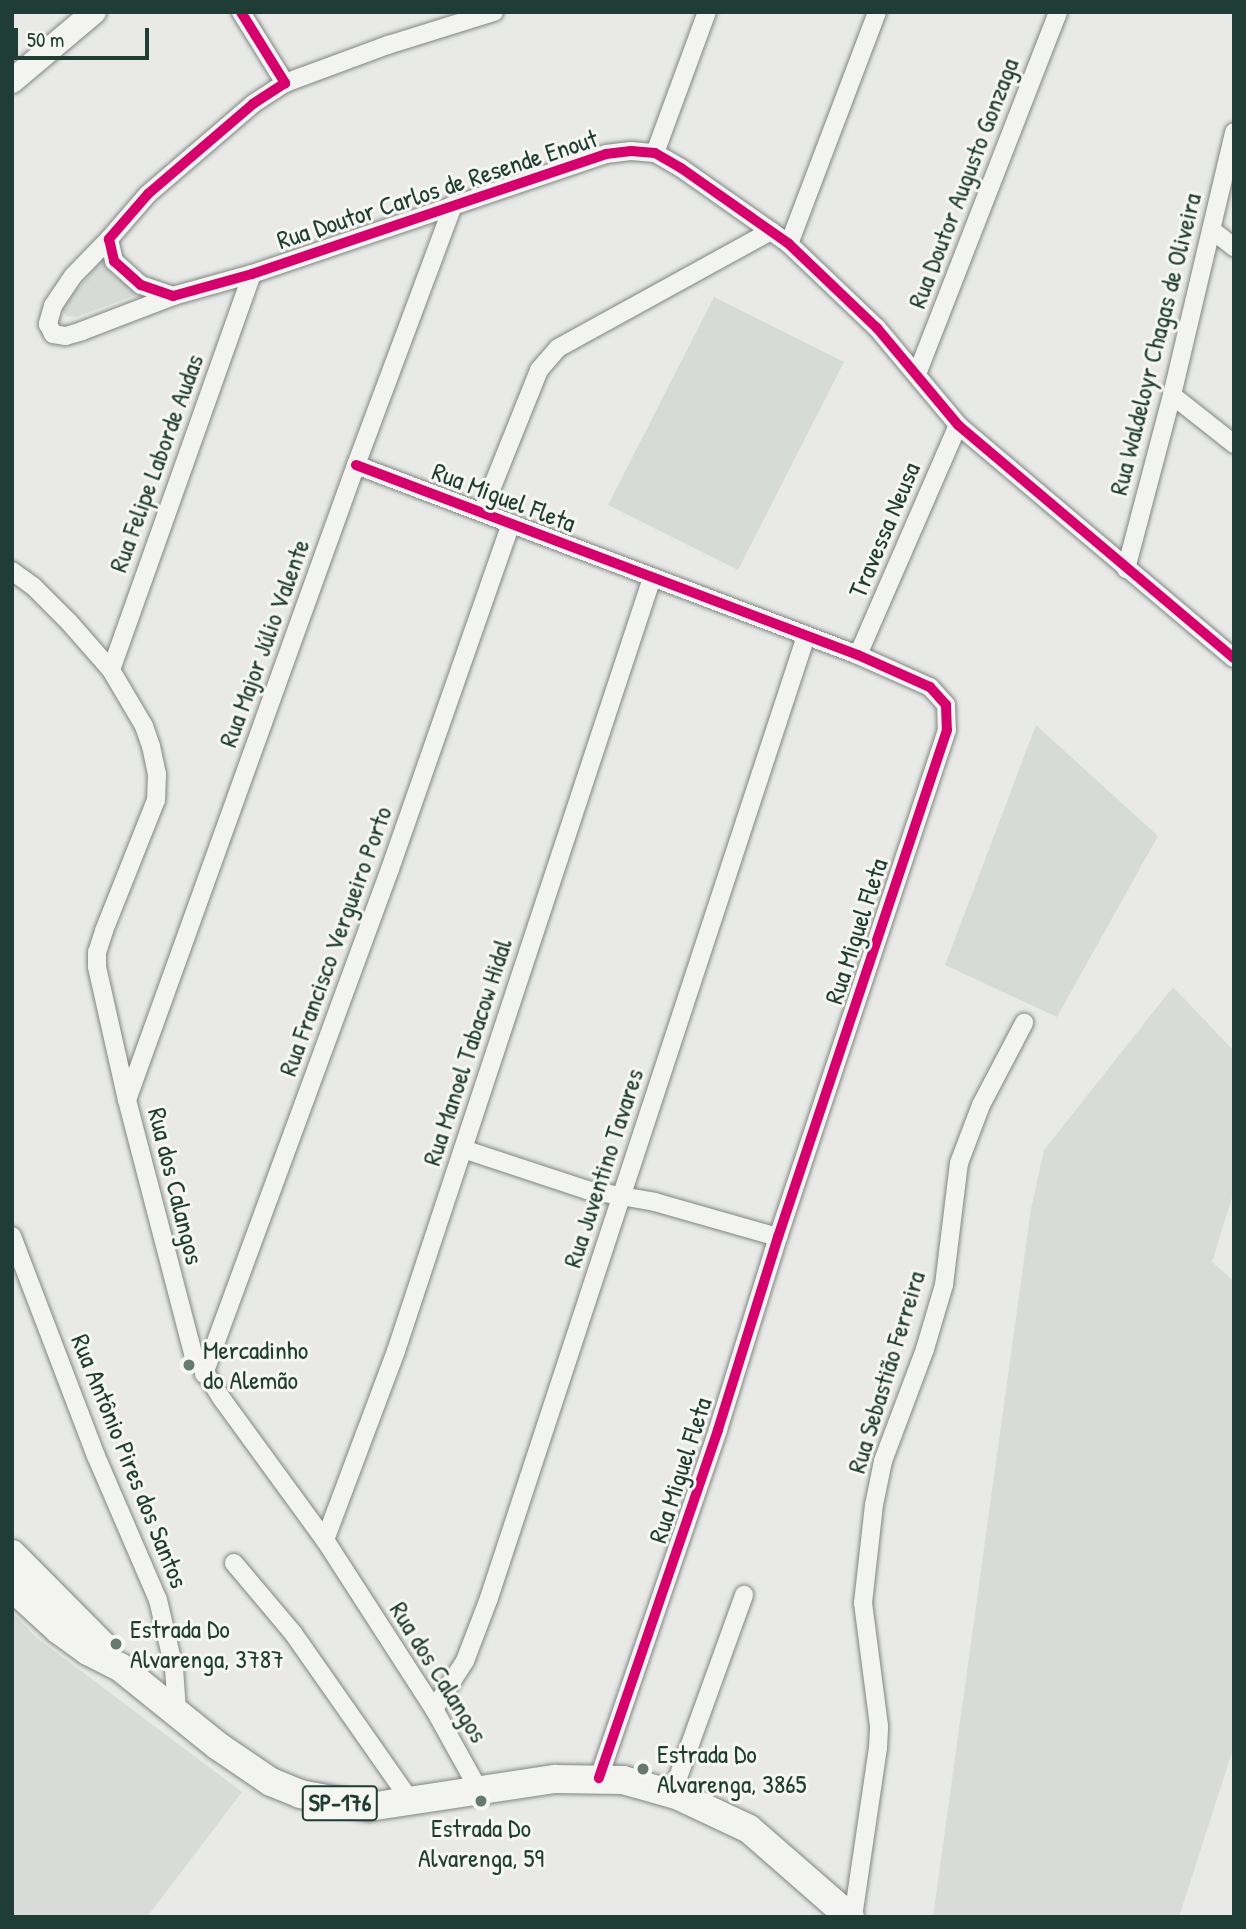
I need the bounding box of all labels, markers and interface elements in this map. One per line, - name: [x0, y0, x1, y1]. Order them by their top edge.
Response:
- scale bar: [18, 14, 152, 58]
- text: 50 m: [27, 25, 64, 54]
- street label: Rua Doutor Augusto Gonzaga: [901, 54, 1025, 312]
- street label: Rua Doutor Carlos de Resende Enout: [273, 122, 601, 256]
- street label: Rua Waldeloyr Chagas de Oliveira: [1102, 190, 1208, 498]
- street label: Rua Felipe Laborde Audas: [102, 350, 210, 576]
- street label: Rua Miguel Fleta: [428, 455, 580, 539]
- street label: Travessa Neusa: [841, 458, 927, 602]
- street label: Rua Major Júlio Valente: [212, 535, 316, 751]
- street label: Rua Francisco Vergueiro Porto: [272, 802, 398, 1080]
- street label: Rua Miguel Fleta: [818, 854, 894, 1008]
- street label: Rua Manoel Tabacow Hidal: [416, 935, 518, 1169]
- street label: Rua Juventino Tavares: [556, 1065, 650, 1271]
- street label: Rua dos Calangos: [141, 1104, 211, 1268]
- street label: Rua Sebastião Ferreira: [840, 1267, 932, 1477]
- street label: Rua Antônio Pires dos Santos: [65, 1330, 195, 1592]
- place label: Mercadinho do Alemão: [203, 1334, 308, 1396]
- marker: Mercadinho do Alemão: [181, 1357, 197, 1373]
- street label: Rua Miguel Fleta: [642, 1393, 718, 1547]
- street label: Rua dos Calangos: [383, 1596, 495, 1748]
- place label: Estrada Do Alvarenga, 3787: [130, 1613, 284, 1674]
- marker: Estrada Do Alvarenga, 3787: [108, 1636, 124, 1652]
- place label: Estrada Do Alvarenga, 3865: [657, 1738, 807, 1800]
- marker: Estrada Do Alvarenga, 3865: [635, 1761, 651, 1777]
- road number: SP-176: [302, 1782, 378, 1824]
- marker: Estrada Do Alvarenga, 59: [473, 1793, 489, 1809]
- place label: Estrada Do Alvarenga, 59: [418, 1812, 544, 1874]

